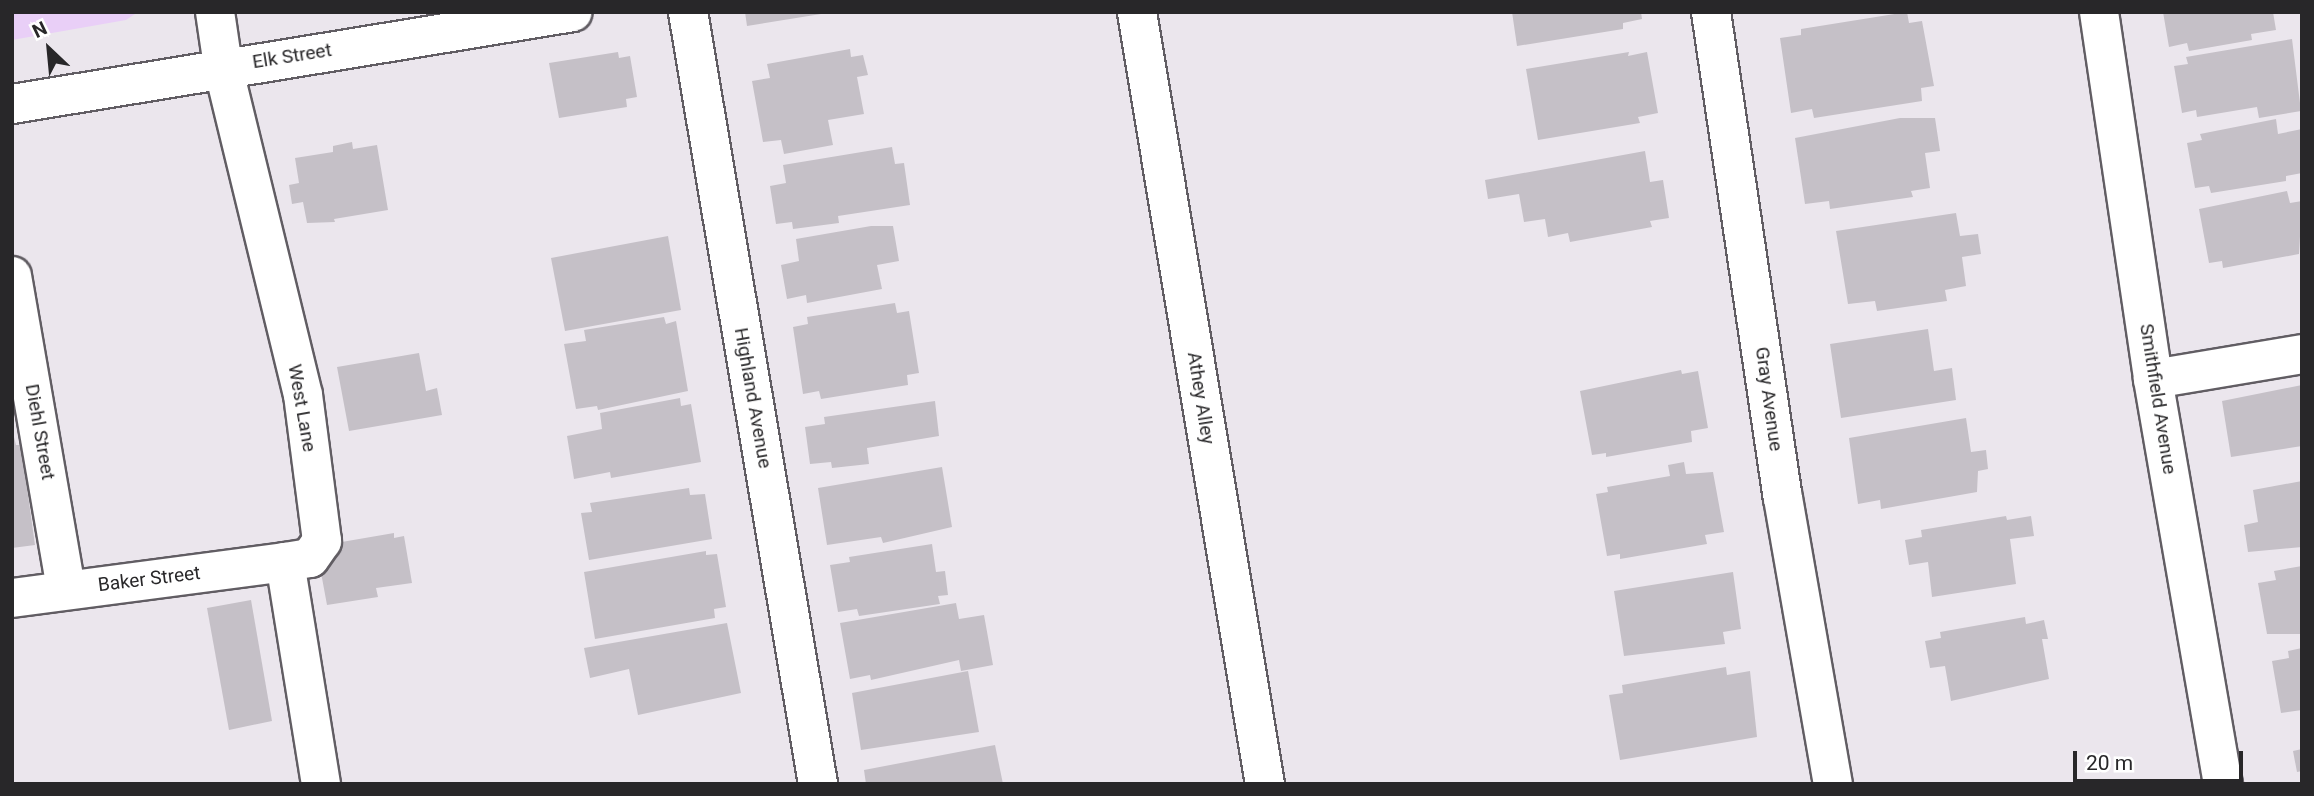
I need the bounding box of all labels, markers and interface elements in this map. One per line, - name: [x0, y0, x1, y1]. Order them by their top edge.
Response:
- north arrow: [14, 14, 84, 84]
- text: N: [29, 16, 51, 43]
- street label: Elk Street: [251, 38, 333, 74]
- street label: Smithfield Avenue: [2135, 322, 2181, 476]
- street label: Highland Avenue: [729, 326, 777, 470]
- street label: Gray Avenue: [1750, 345, 1788, 453]
- street label: Athey Alley: [1182, 350, 1220, 446]
- street label: West Lane: [283, 362, 321, 454]
- street label: Diehl Street: [20, 382, 60, 482]
- street label: Baker Street: [97, 561, 201, 597]
- scale bar: [2076, 736, 2246, 780]
- text: 20 m: [2086, 751, 2133, 775]

